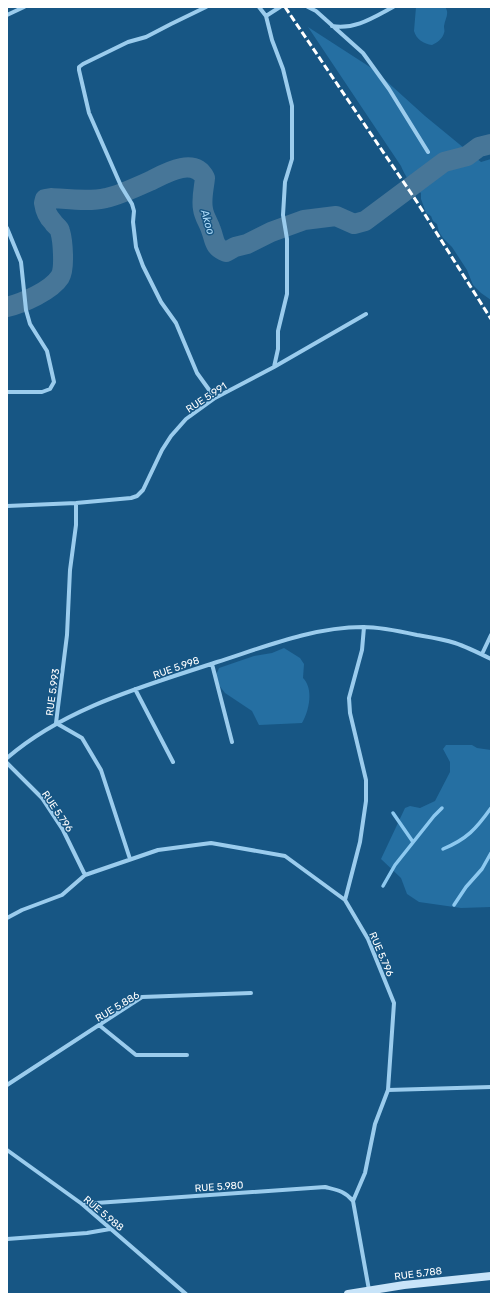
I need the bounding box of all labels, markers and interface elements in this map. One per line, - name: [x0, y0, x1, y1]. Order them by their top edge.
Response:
- water label: Akoo: [197, 207, 217, 236]
- street label: RUE 5.991: [184, 380, 229, 415]
- street label: RUE 5.998: [152, 654, 201, 681]
- street label: RUE 5.993: [44, 668, 62, 717]
- street label: RUE 5.796: [39, 789, 75, 834]
- street label: RUE 5.796: [366, 930, 396, 978]
- street label: RUE 5.886: [93, 989, 142, 1025]
- street label: RUE 5.980: [194, 1179, 244, 1195]
- street label: RUE 5.988: [81, 1194, 126, 1234]
- street label: RUE 5.788: [394, 1265, 443, 1283]

